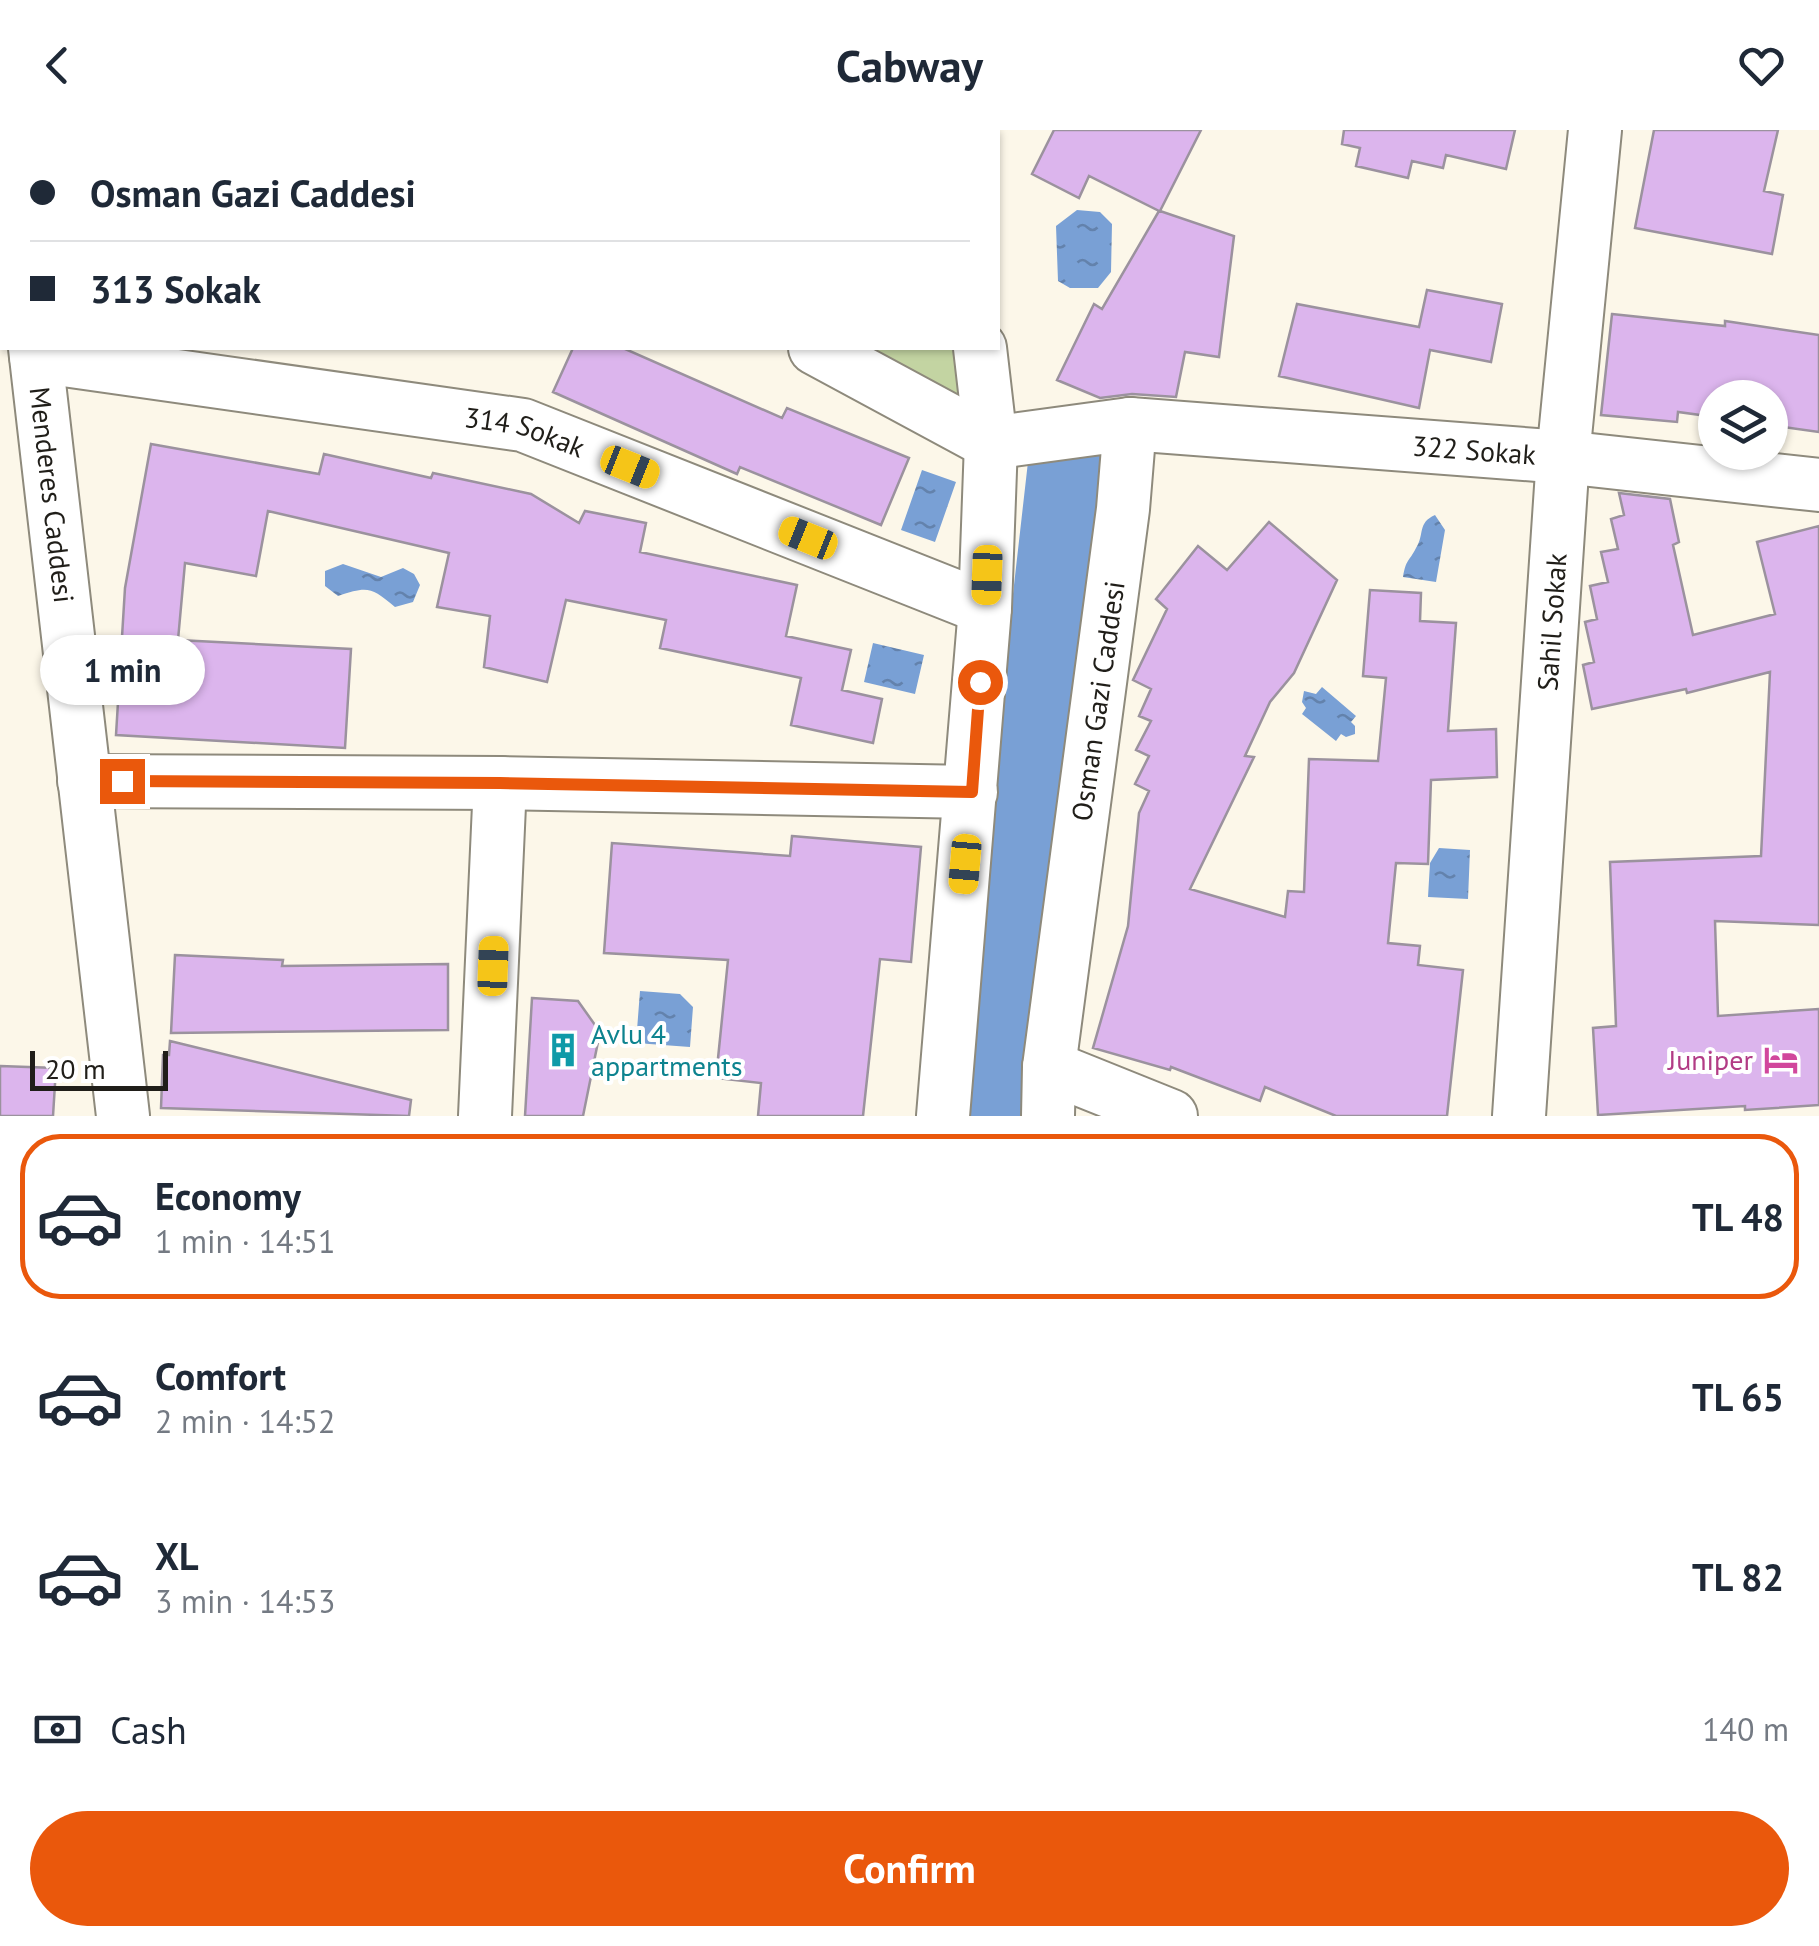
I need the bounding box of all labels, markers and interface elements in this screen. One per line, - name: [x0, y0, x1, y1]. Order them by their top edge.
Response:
- text: Cabway: [836, 36, 983, 94]
- icon: back: [30, 38, 85, 93]
- icon: heart: [1734, 38, 1789, 93]
- text: Osman Gazi Caddesi: [90, 168, 416, 217]
- text: 313 Sokak: [90, 264, 261, 313]
- map controls: [1698, 380, 1788, 470]
- button: layers: [1698, 380, 1788, 470]
- street label: Menderes Caddesi: [22, 385, 83, 605]
- street label: 314 Sokak: [462, 398, 591, 466]
- street label: 322 Sokak: [1411, 427, 1538, 473]
- car: [597, 442, 663, 492]
- car: [775, 513, 841, 563]
- car: [971, 544, 1003, 606]
- street label: Sahil Sokak: [1528, 551, 1575, 692]
- street label: Osman Gazi Caddesi: [1062, 579, 1133, 823]
- callout: 1 min: [39, 636, 204, 706]
- text: 1 min: [83, 649, 162, 691]
- route start: [958, 660, 1003, 705]
- route end: [100, 759, 145, 804]
- car: [947, 833, 983, 895]
- car: [477, 935, 509, 997]
- place label: Avlu 4 appartments: [591, 1015, 742, 1084]
- building icon: Avlu 4 appartments: [544, 1031, 582, 1069]
- place label: Juniper: [1667, 1041, 1753, 1078]
- hotel icon: Juniper: [1762, 1041, 1800, 1079]
- scale bar: [30, 1046, 168, 1090]
- text: 20 m: [45, 1050, 106, 1087]
- text: Economy: [155, 1171, 301, 1220]
- icon: car: [35, 1172, 125, 1262]
- text: TL 48: [1692, 1192, 1784, 1241]
- text: 1 min · 14:51: [155, 1220, 335, 1262]
- text: Comfort: [155, 1351, 286, 1400]
- icon: car: [35, 1352, 125, 1442]
- text: TL 65: [1692, 1372, 1784, 1421]
- text: 2 min · 14:52: [155, 1400, 335, 1442]
- text: XL: [155, 1531, 199, 1580]
- icon: car: [35, 1532, 125, 1622]
- text: TL 82: [1692, 1552, 1784, 1601]
- text: 3 min · 14:53: [155, 1580, 335, 1622]
- icon: cash: [30, 1702, 85, 1757]
- text: Cash: [110, 1705, 187, 1754]
- text: 140 m: [1702, 1708, 1789, 1750]
- button: Confirm: [30, 1811, 1789, 1926]

